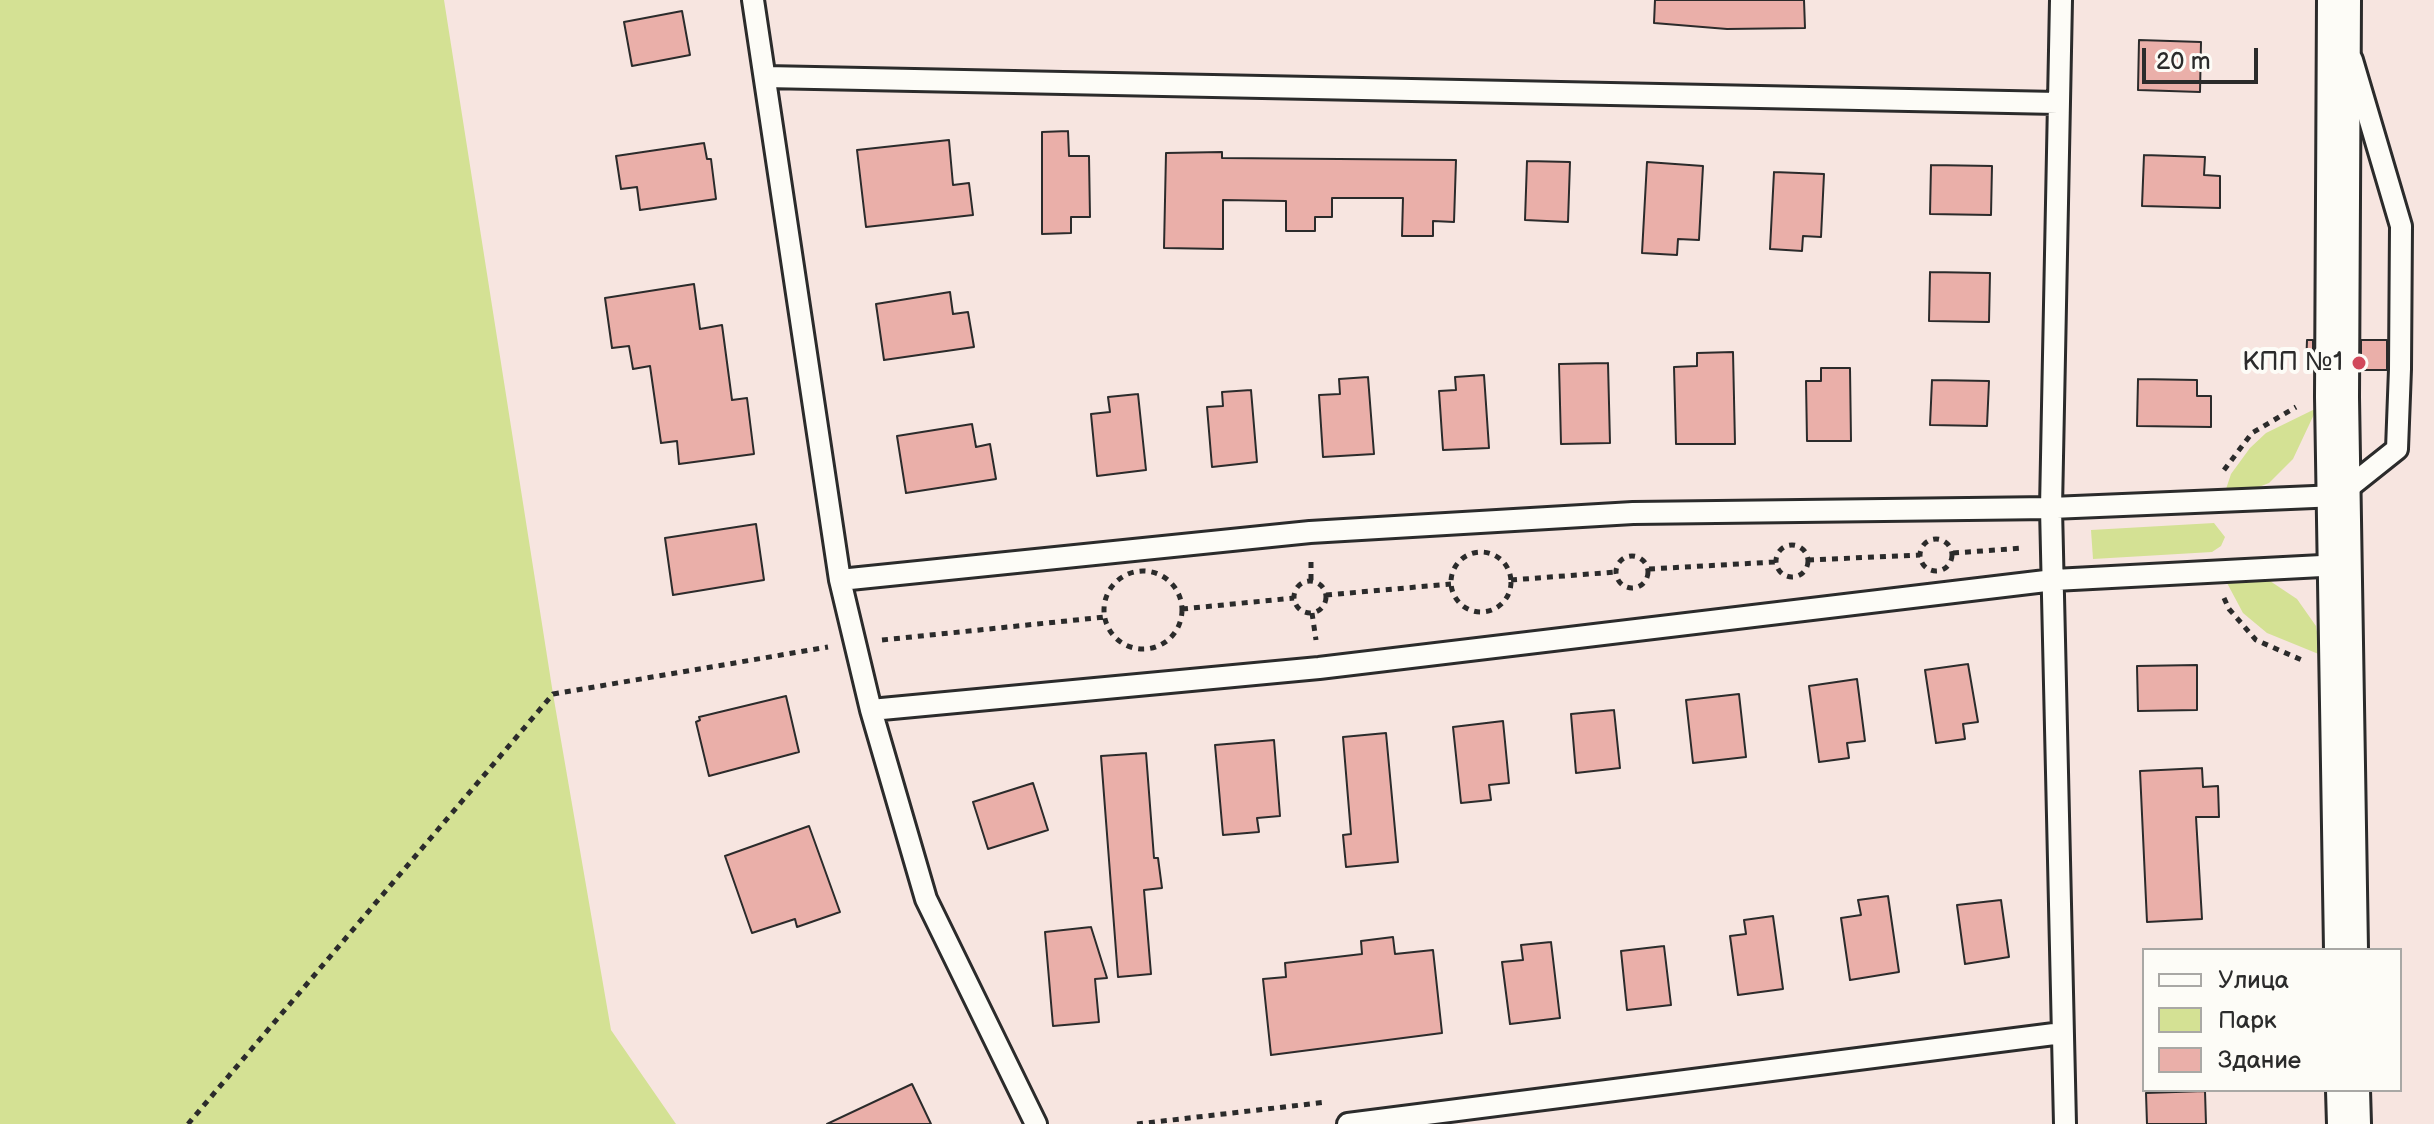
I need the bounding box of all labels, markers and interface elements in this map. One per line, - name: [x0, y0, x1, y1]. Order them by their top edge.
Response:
- scale bar: [2146, 32, 2262, 82]
- text: 20 m: [2156, 47, 2211, 76]
- place label: КПП №1: [2242, 347, 2343, 379]
- marker: КПП №1: [2350, 354, 2368, 372]
- legend: [2142, 948, 2402, 1092]
- text: Улица: [2218, 966, 2289, 995]
- text: Парк: [2218, 1006, 2276, 1035]
- text: Здание: [2218, 1046, 2301, 1075]

